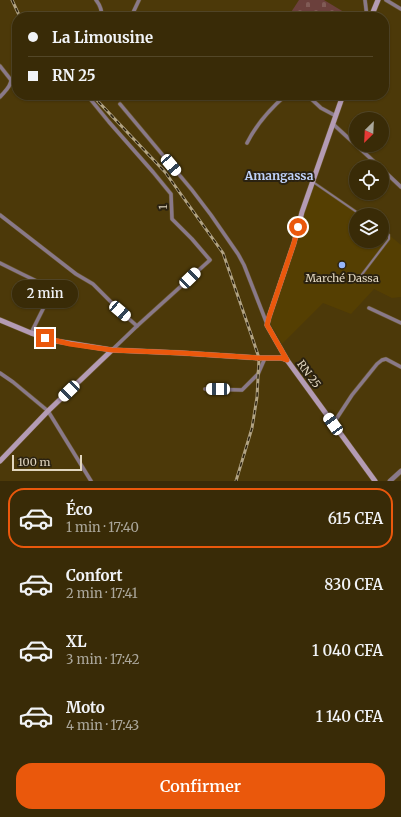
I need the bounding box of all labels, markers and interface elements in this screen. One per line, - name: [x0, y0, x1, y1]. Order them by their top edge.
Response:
- text: La Limousine: [52, 28, 153, 47]
- text: RN 25: [52, 66, 95, 85]
- north arrow: [349, 112, 389, 152]
- map controls: [349, 112, 389, 248]
- car: [159, 152, 183, 178]
- button: locate: [349, 160, 389, 200]
- district label: Amangassa: [244, 168, 314, 183]
- street label: 1: [156, 204, 170, 210]
- button: layers: [349, 208, 389, 248]
- route start: [289, 218, 307, 236]
- marker: Marché Dassa: [337, 260, 347, 270]
- car: [177, 265, 203, 291]
- place label: Marché Dassa: [305, 271, 379, 285]
- callout: 2 min: [12, 280, 78, 308]
- text: 2 min: [27, 285, 63, 302]
- car: [107, 299, 133, 323]
- route end: [36, 329, 54, 347]
- street label: RN 25: [294, 357, 324, 391]
- car: [56, 378, 82, 404]
- car: [206, 383, 230, 395]
- car: [321, 411, 345, 437]
- scale bar: [12, 453, 82, 472]
- text: 100 m: [18, 455, 50, 469]
- icon: car: [18, 500, 54, 536]
- text: Éco: [66, 500, 92, 519]
- text: 615 CFA: [328, 509, 383, 528]
- text: 1 min · 17:40: [66, 519, 139, 536]
- icon: car: [18, 566, 54, 602]
- text: Confort: [66, 566, 123, 585]
- text: 830 CFA: [324, 575, 383, 594]
- text: 2 min · 17:41: [66, 585, 138, 602]
- icon: car: [18, 632, 54, 668]
- text: XL: [66, 632, 87, 651]
- text: 1 040 CFA: [312, 641, 383, 660]
- text: 3 min · 17:42: [66, 651, 139, 668]
- icon: car: [18, 698, 54, 734]
- text: Moto: [66, 698, 105, 717]
- text: 1 140 CFA: [316, 707, 383, 726]
- text: 4 min · 17:43: [66, 717, 139, 734]
- button: Confirmer: [16, 763, 385, 809]

